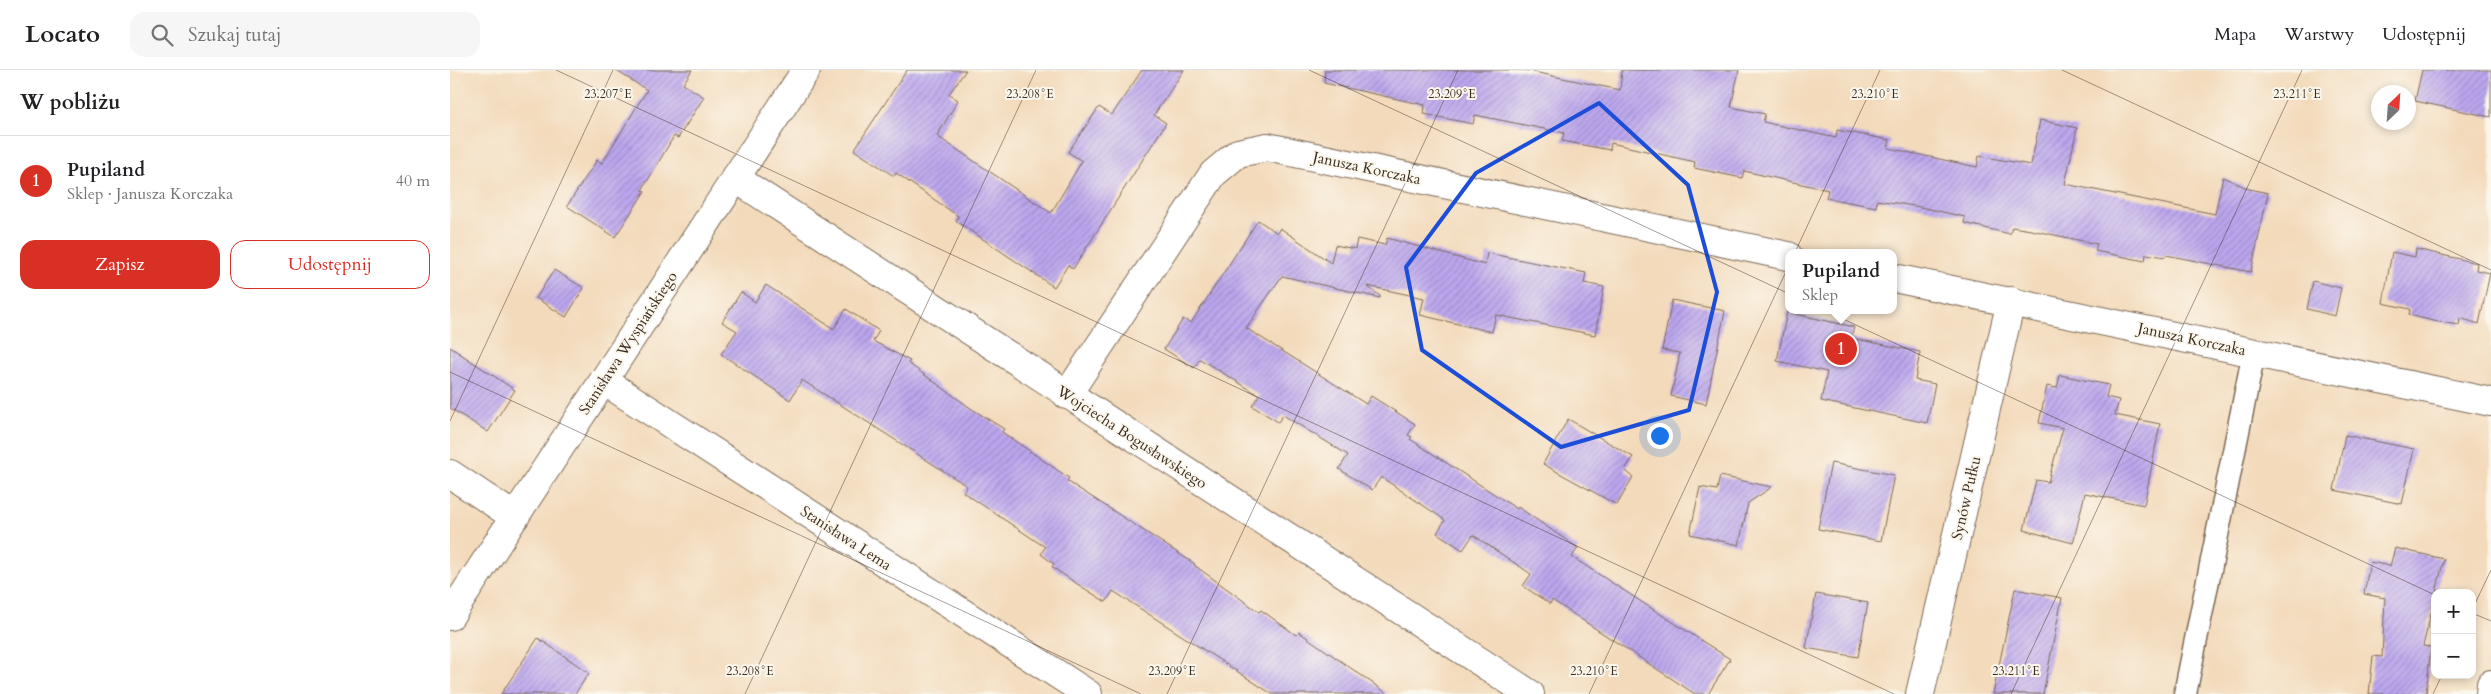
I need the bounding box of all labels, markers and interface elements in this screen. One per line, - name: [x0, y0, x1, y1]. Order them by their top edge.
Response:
- search box: [130, 12, 480, 57]
- text: Locato: [25, 18, 100, 51]
- icon: search: [148, 21, 176, 49]
- text: Szukaj tutaj: [188, 22, 281, 48]
- text: Mapa: [2214, 22, 2256, 47]
- text: Warstwy: [2284, 22, 2354, 47]
- text: Udostępnij: [2382, 22, 2466, 47]
- north arrow: [2371, 85, 2416, 130]
- text: 23.207°E: [584, 86, 632, 102]
- text: 23.208°E: [1006, 86, 1054, 102]
- text: 23.209°E: [1428, 86, 1476, 102]
- text: 23.210°E: [1851, 86, 1899, 102]
- text: 23.211°E: [2273, 86, 2321, 102]
- text: W pobliżu: [20, 88, 121, 117]
- street label: Janusza Korczaka: [1309, 146, 1423, 189]
- text: Pupiland: [67, 157, 145, 183]
- text: 1: [32, 170, 40, 192]
- text: 40 m: [396, 170, 430, 192]
- text: Sklep · Janusza Korczaka: [67, 183, 233, 205]
- button: Zapisz: [20, 240, 220, 289]
- button: Udostępnij: [230, 240, 430, 289]
- popup: [1785, 249, 1897, 314]
- text: Pupiland: [1802, 258, 1880, 284]
- street label: Stanisława Wyspiańskiego: [574, 268, 682, 418]
- text: Sklep: [1802, 284, 1838, 306]
- street label: Janusza Korczaka: [2134, 317, 2248, 360]
- pin: 1: [1825, 330, 1857, 368]
- street label: Wojciecha Bogusławskiego: [1052, 380, 1211, 493]
- your location: [1647, 423, 1673, 449]
- street label: Synów Pułku: [1947, 454, 1985, 542]
- street label: Stanisława Lema: [797, 501, 896, 575]
- map controls: [2431, 589, 2476, 679]
- button: +: [2431, 589, 2476, 634]
- button: −: [2431, 634, 2476, 679]
- text: 23.208°E: [726, 663, 774, 679]
- text: 23.209°E: [1148, 663, 1196, 679]
- text: 23.210°E: [1570, 663, 1618, 679]
- text: 23.211°E: [1992, 663, 2040, 679]

